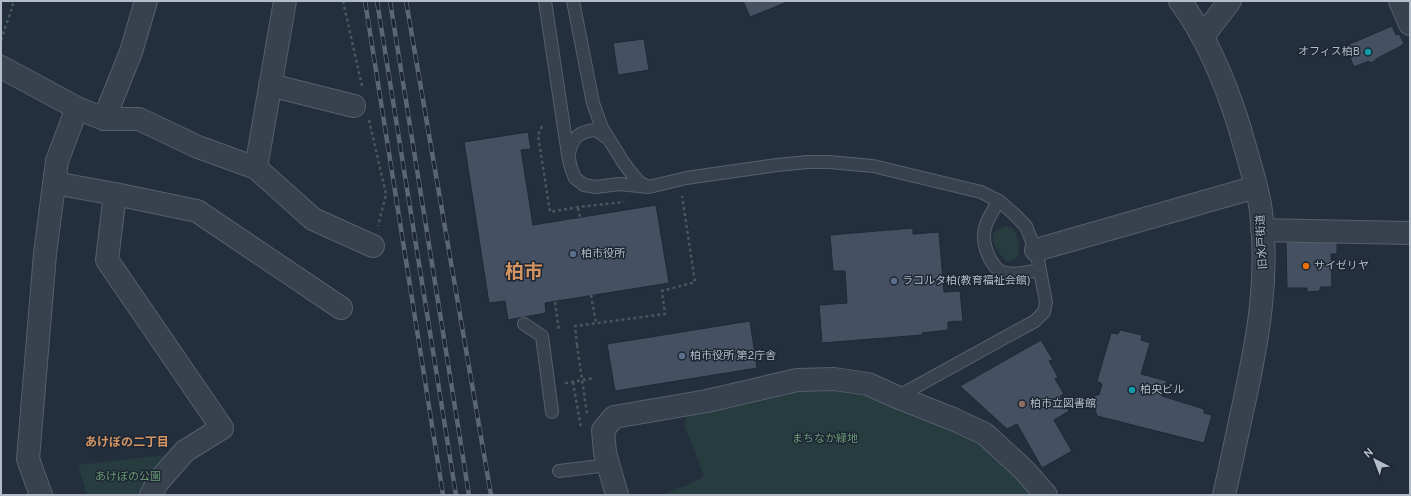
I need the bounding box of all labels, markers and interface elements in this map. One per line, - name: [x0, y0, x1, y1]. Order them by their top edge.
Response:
- place label: オフィス柏B: [1298, 45, 1360, 59]
- marker: オフィス柏B: [1363, 47, 1373, 57]
- street label: 旧水戸街道: [1254, 214, 1270, 270]
- place label: 柏市役所: [581, 247, 626, 261]
- marker: 柏市役所: [568, 249, 578, 259]
- place label: サイゼリヤ: [1314, 259, 1369, 273]
- district label: 柏市: [505, 261, 543, 285]
- marker: サイゼリヤ: [1301, 261, 1311, 271]
- place label: ラコルタ柏(教育福祉会館): [902, 274, 1031, 288]
- marker: ラコルタ柏(教育福祉会館): [889, 276, 899, 286]
- place label: 柏市役所 第2庁舎: [690, 349, 776, 363]
- marker: 柏市役所 第2庁舎: [677, 351, 687, 361]
- place label: 柏央ビル: [1140, 383, 1184, 397]
- marker: 柏央ビル: [1127, 385, 1137, 395]
- place label: 柏市立図書館: [1030, 397, 1096, 411]
- marker: 柏市立図書館: [1017, 399, 1027, 409]
- park label: まちなか緑地: [792, 432, 858, 446]
- district label: あけぼの二丁目: [85, 435, 169, 451]
- north arrow: [1355, 440, 1395, 480]
- text: N: [1361, 445, 1377, 461]
- park label: あけぼの公園: [95, 470, 161, 484]

